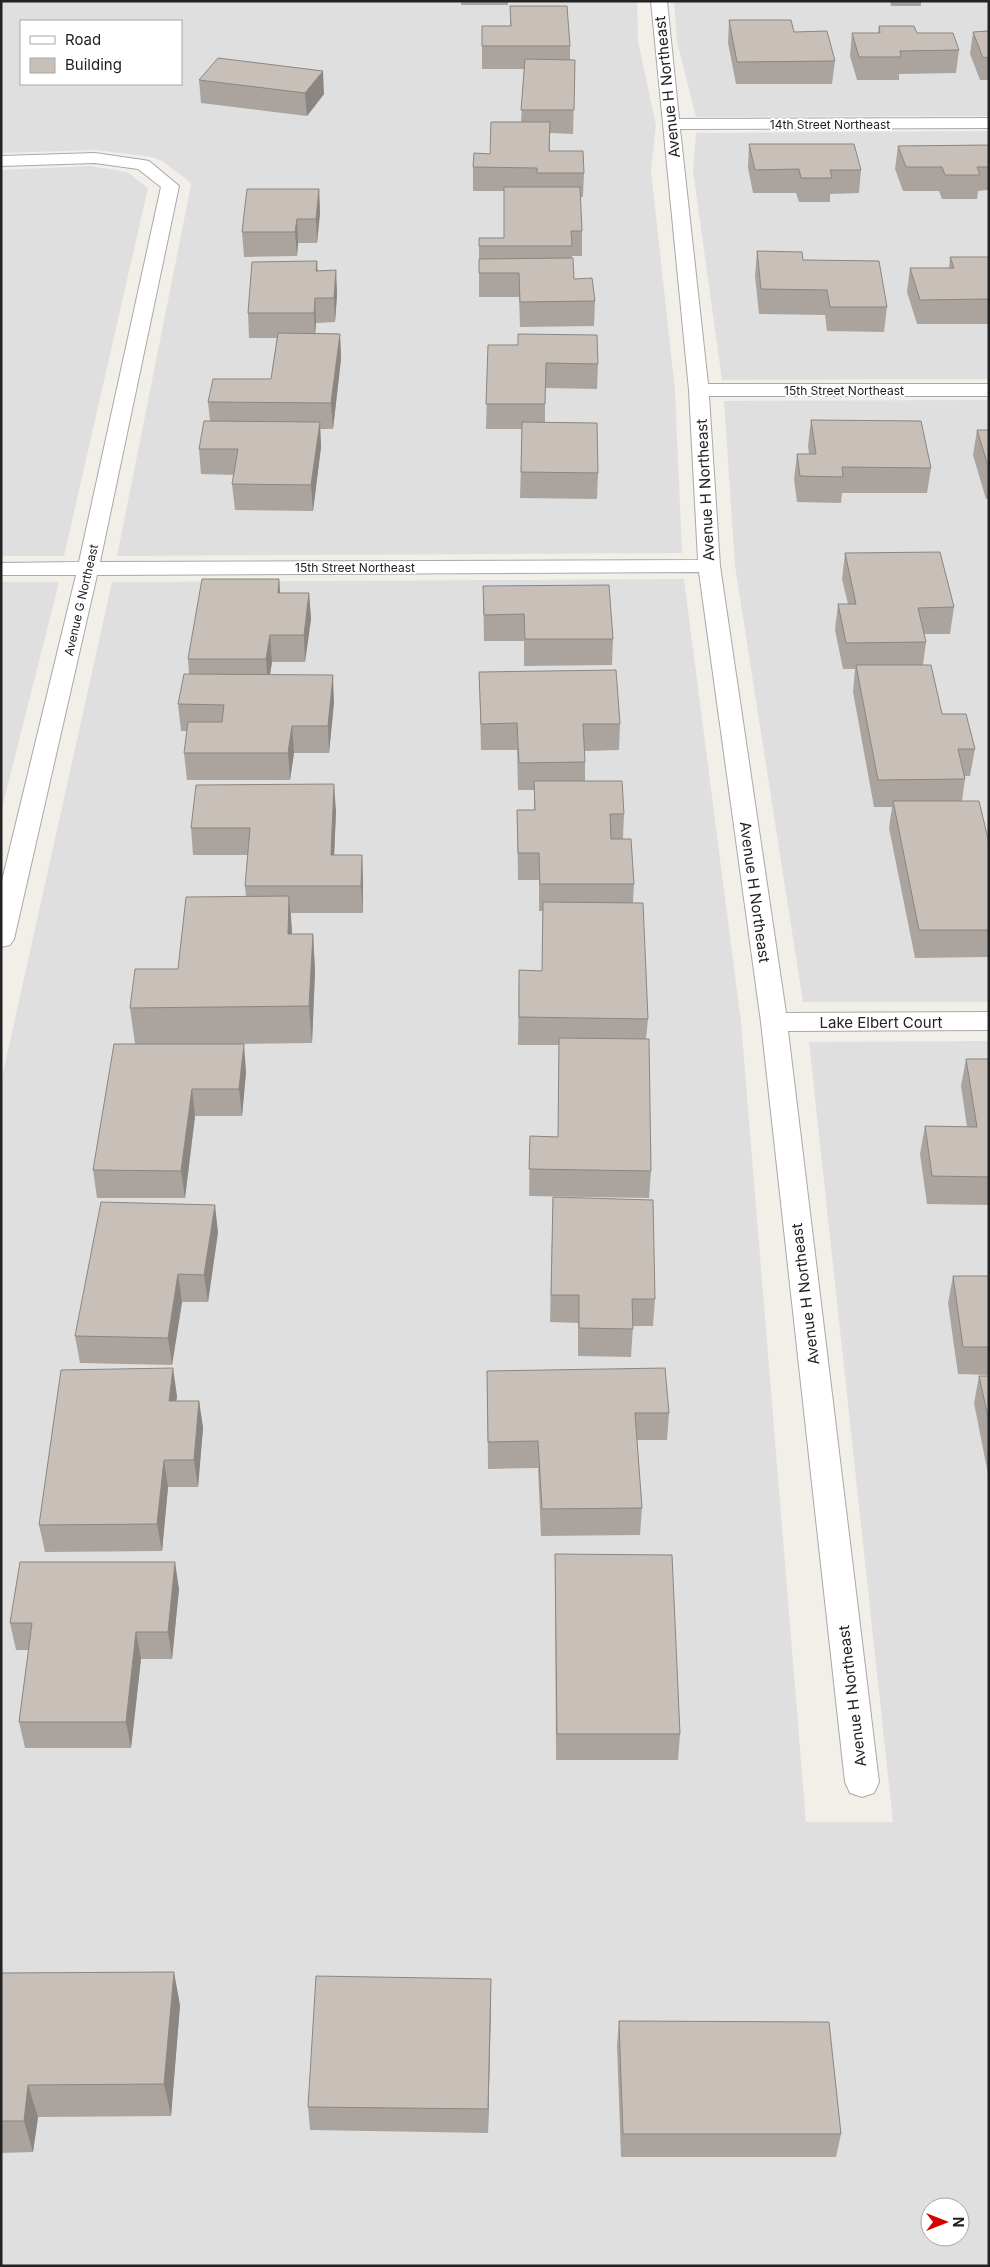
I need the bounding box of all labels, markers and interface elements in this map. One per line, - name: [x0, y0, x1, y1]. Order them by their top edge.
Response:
- street label: Avenue H Northeast: [650, 15, 684, 159]
- legend: [20, 20, 182, 85]
- text: Road: [65, 30, 101, 49]
- text: Building: [65, 55, 122, 74]
- street label: 14th Street Northeast: [770, 117, 890, 132]
- street label: 15th Street Northeast: [784, 383, 904, 398]
- street label: Avenue H Northeast: [692, 418, 718, 562]
- street label: Avenue G Northeast: [61, 543, 101, 657]
- street label: 15th Street Northeast: [295, 560, 415, 575]
- street label: Avenue H Northeast: [736, 820, 774, 964]
- street label: Lake Elbert Court: [820, 1013, 943, 1032]
- street label: Avenue H Northeast: [787, 1222, 823, 1366]
- street label: Avenue H Northeast: [834, 1624, 870, 1768]
- north arrow: [920, 2197, 970, 2247]
- text: N: [950, 2217, 967, 2227]

